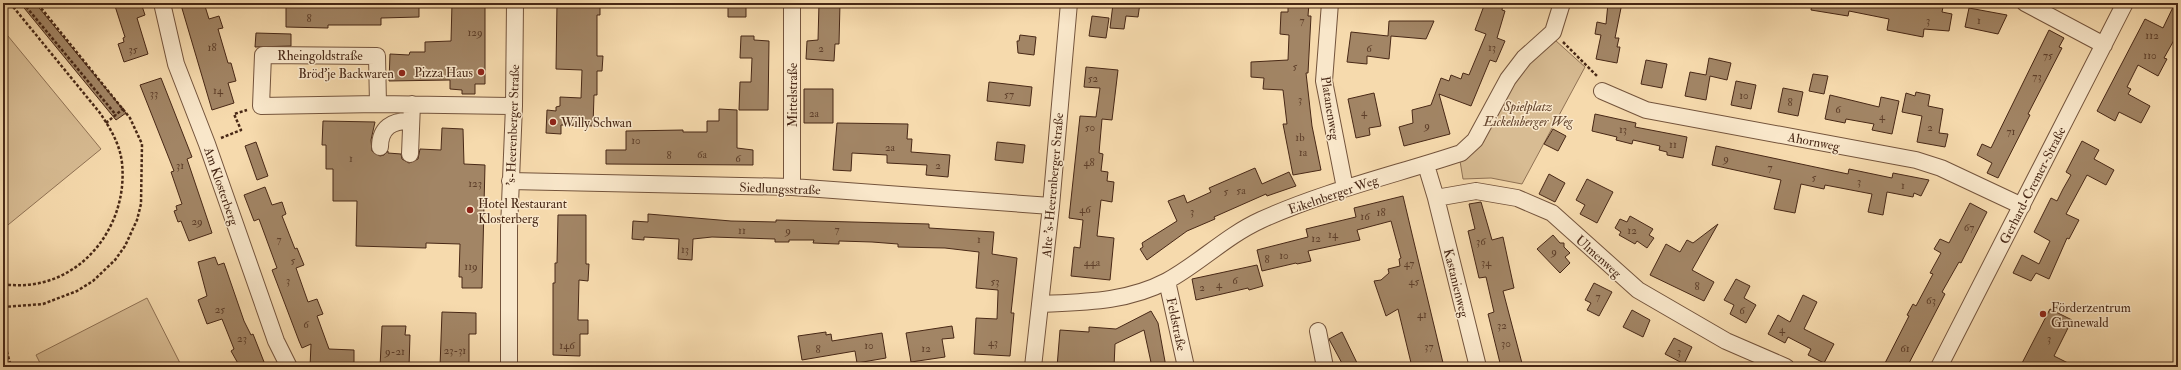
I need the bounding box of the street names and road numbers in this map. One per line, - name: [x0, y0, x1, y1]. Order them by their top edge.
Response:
- street label: Rheingoldstraße: [277, 48, 363, 64]
- street label: Mittelstraße: [785, 62, 801, 127]
- street label: 's-Heerenberger Straße: [503, 64, 523, 186]
- street label: Platanenweg: [1317, 75, 1343, 142]
- street label: Alte 's-Heerenberger Straße: [1039, 111, 1067, 259]
- street label: Gerhard-Cremer-Straße: [1996, 124, 2070, 247]
- street label: Ahornweg: [1786, 129, 1842, 155]
- street label: Am Klosterberg: [200, 144, 242, 228]
- street label: Eikelnberger Weg: [1286, 172, 1381, 218]
- street label: Siedlungsstraße: [739, 180, 821, 198]
- street label: Ulmenweg: [1572, 232, 1625, 282]
- street label: Kastanienweg: [1440, 247, 1472, 320]
- street label: Feldstraße: [1163, 296, 1190, 353]

